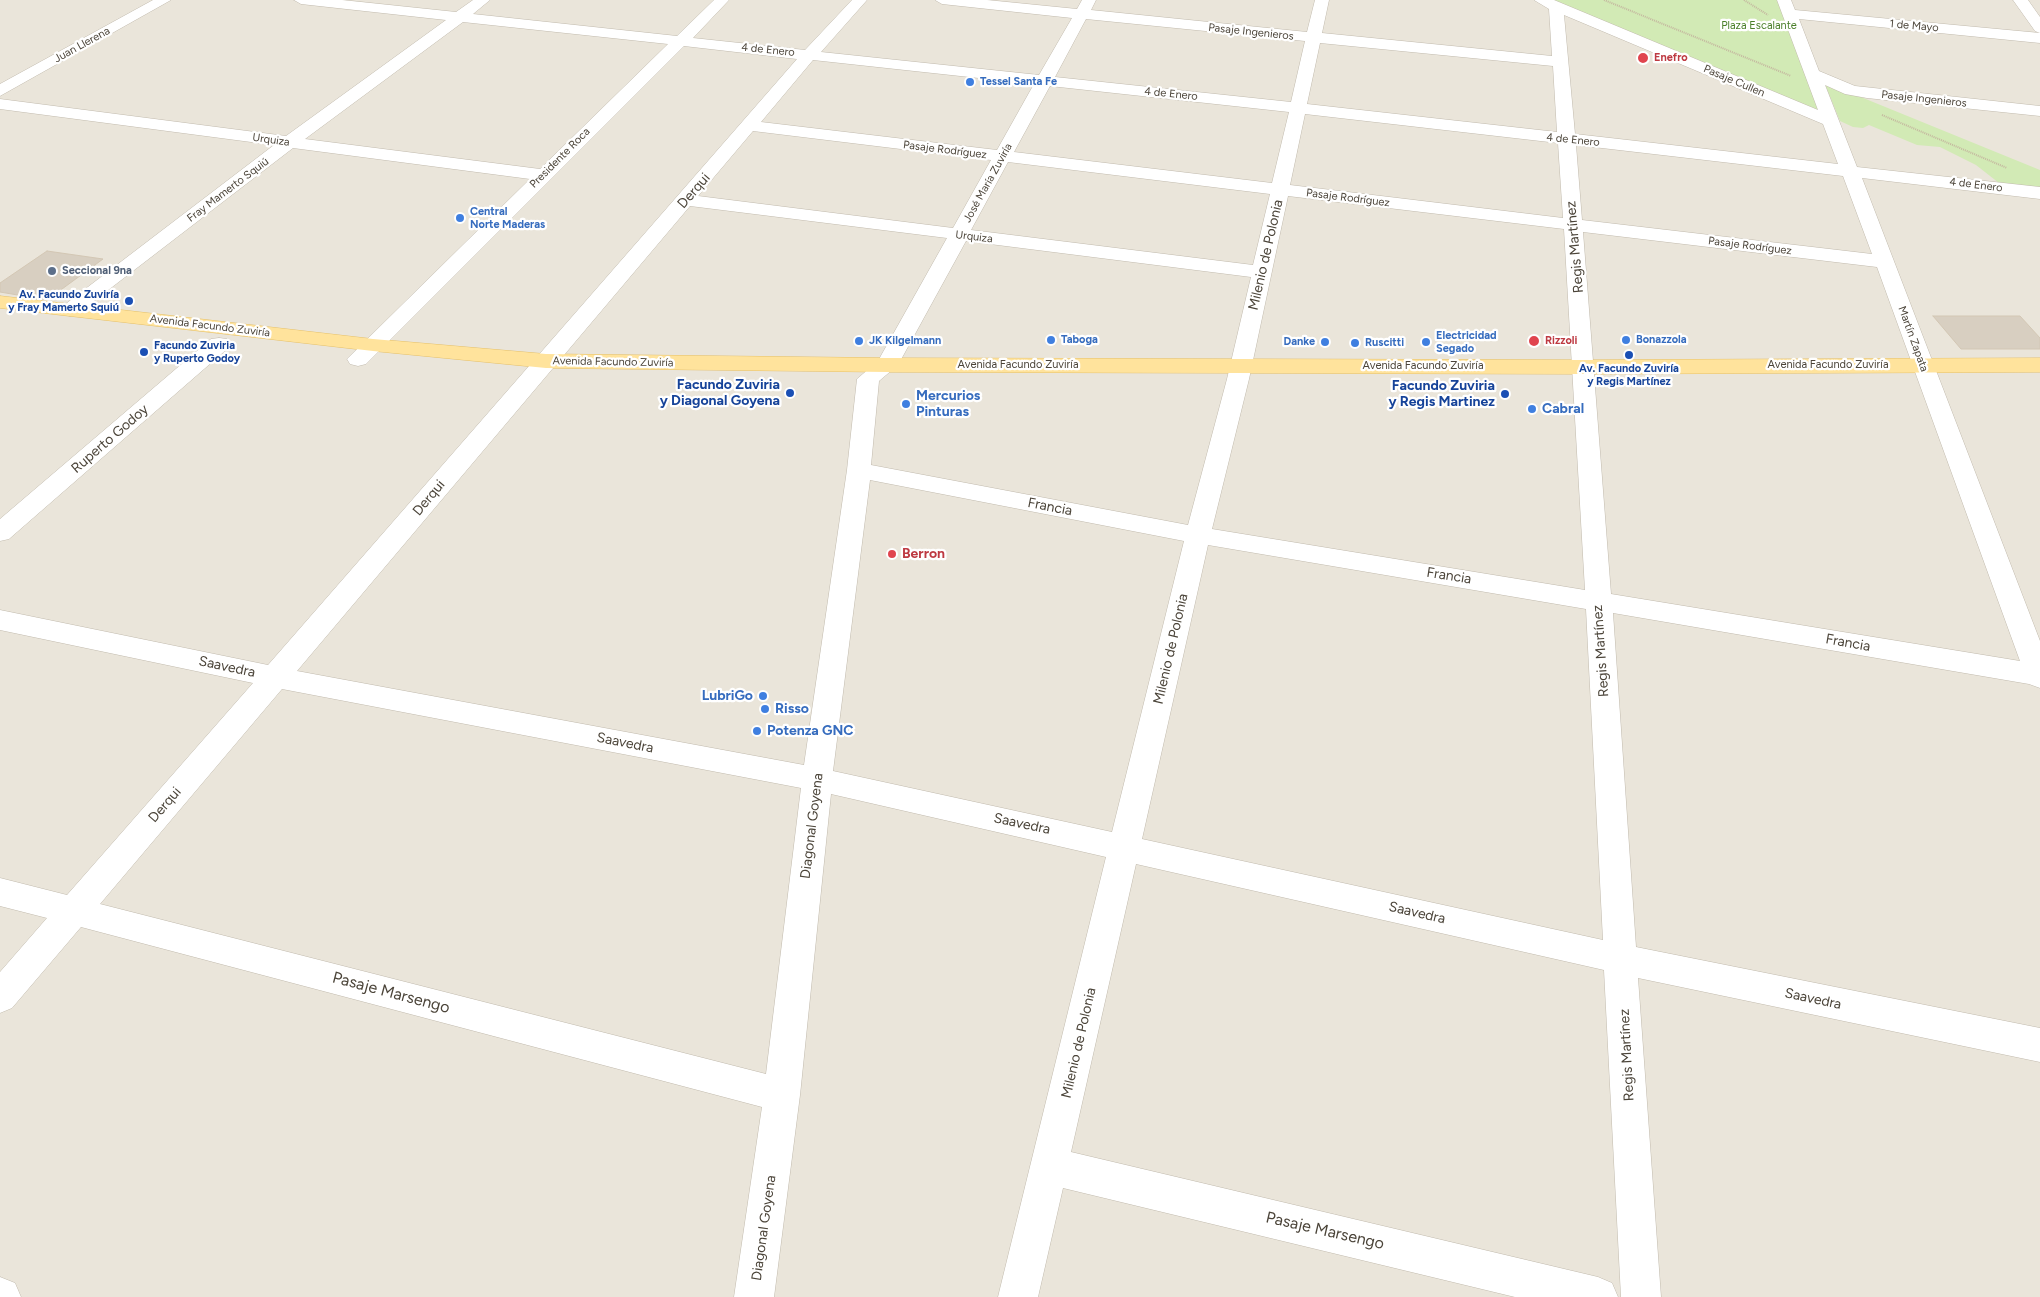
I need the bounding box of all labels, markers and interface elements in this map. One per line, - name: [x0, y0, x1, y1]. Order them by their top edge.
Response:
- street label: 1 de Mayo: [1889, 17, 1939, 35]
- park label: Plaza Escalante: [1721, 19, 1797, 33]
- street label: Pasaje Ingenieros: [1208, 21, 1294, 43]
- street label: Juan Llerena: [52, 24, 112, 66]
- street label: 4 de Enero: [741, 41, 795, 59]
- marker: Enefro: [1636, 51, 1650, 65]
- place label: Enefro: [1654, 51, 1688, 65]
- street label: Pasaje Cullen: [1701, 62, 1767, 100]
- place label: Tessel Santa Fe: [980, 75, 1057, 89]
- marker: Tessel Santa Fe: [964, 76, 976, 88]
- street label: 4 de Enero: [1144, 85, 1198, 103]
- street label: Pasaje Ingenieros: [1881, 88, 1967, 110]
- street label: Presidente Roca: [527, 125, 593, 191]
- street label: Urquiza: [251, 131, 291, 149]
- street label: 4 de Enero: [1546, 131, 1600, 149]
- street label: Pasaje Rodríguez: [902, 138, 988, 162]
- street label: José María Zuviría: [961, 141, 1015, 225]
- street label: Fray Mamerto Squiú: [185, 155, 271, 225]
- street label: Derqui: [674, 170, 714, 212]
- street label: 4 de Enero: [1949, 175, 2003, 195]
- street label: Pasaje Rodríguez: [1305, 186, 1391, 210]
- street label: Milenio de Polonia: [1245, 198, 1287, 312]
- street label: Regis Martínez: [1563, 200, 1587, 294]
- place label: Central Norte Maderas: [470, 205, 545, 231]
- marker: Central Norte Maderas: [454, 212, 466, 224]
- street label: Urquiza: [955, 228, 993, 246]
- street label: Pasaje Rodríguez: [1707, 234, 1793, 258]
- place label: Seccional 9na: [62, 264, 132, 278]
- marker: Seccional 9na: [46, 265, 58, 277]
- place label: Av. Facundo Zuviría y Fray Mamerto Squiú: [8, 288, 119, 314]
- marker: Av. Facundo Zuviría y Fray Mamerto Squiú: [123, 295, 135, 307]
- street label: Martín Zapata: [1895, 304, 1931, 374]
- street label: Avenida Facundo Zuviría: [149, 312, 271, 340]
- place label: Electricidad Segado: [1436, 329, 1497, 355]
- place label: Taboga: [1061, 333, 1098, 347]
- place label: Bonazzola: [1636, 333, 1687, 347]
- place label: JK Kilgelmann: [869, 334, 941, 348]
- marker: Taboga: [1045, 334, 1057, 346]
- marker: Rizzoli: [1527, 334, 1541, 348]
- place label: Rizzoli: [1545, 334, 1577, 348]
- marker: Bonazzola: [1620, 334, 1632, 346]
- marker: JK Kilgelmann: [853, 335, 865, 347]
- place label: Danke: [1283, 335, 1315, 349]
- marker: Danke: [1319, 336, 1331, 348]
- place label: Ruscitti: [1365, 336, 1404, 350]
- marker: Electricidad Segado: [1420, 336, 1432, 348]
- marker: Ruscitti: [1349, 337, 1361, 349]
- place label: Facundo Zuviria y Ruperto Godoy: [154, 339, 240, 365]
- marker: Facundo Zuviria y Ruperto Godoy: [138, 346, 150, 358]
- marker: Av. Facundo Zuviría y Regis Martínez: [1623, 349, 1635, 361]
- street label: Avenida Facundo Zuviría: [552, 354, 674, 370]
- street label: Avenida Facundo Zuviría: [957, 358, 1079, 372]
- street label: Avenida Facundo Zuviría: [1767, 358, 1889, 372]
- street label: Avenida Facundo Zuviría: [1362, 359, 1484, 373]
- place label: Av. Facundo Zuviría y Regis Martínez: [1579, 362, 1679, 388]
- place label: Facundo Zuviria y Diagonal Goyena: [660, 377, 780, 410]
- place label: Facundo Zuviria y Regis Martinez: [1388, 378, 1495, 411]
- marker: Facundo Zuviria y Diagonal Goyena: [784, 387, 796, 399]
- place label: Mercurios Pinturas: [916, 388, 980, 421]
- marker: Facundo Zuviria y Regis Martinez: [1499, 388, 1511, 400]
- marker: Mercurios Pinturas: [900, 398, 912, 410]
- street label: Ruperto Godoy: [68, 401, 152, 477]
- place label: Cabral: [1542, 401, 1584, 417]
- marker: Cabral: [1526, 403, 1538, 415]
- street label: Derqui: [409, 477, 449, 519]
- street label: Francia: [1026, 494, 1074, 520]
- place label: Berron: [902, 546, 945, 562]
- marker: Berron: [886, 548, 898, 560]
- street label: Francia: [1425, 564, 1473, 588]
- street label: Milenio de Polonia: [1150, 592, 1192, 706]
- street label: Regis Martínez: [1589, 604, 1613, 698]
- street label: Francia: [1824, 631, 1872, 655]
- street label: Saavedra: [197, 653, 257, 681]
- place label: LubriGo: [702, 688, 753, 704]
- marker: LubriGo: [757, 690, 769, 702]
- place label: Risso: [775, 701, 809, 717]
- marker: Risso: [759, 703, 771, 715]
- place label: Potenza GNC: [767, 723, 853, 739]
- marker: Potenza GNC: [751, 725, 763, 737]
- street label: Saavedra: [595, 729, 655, 757]
- street label: Diagonal Goyena: [797, 772, 827, 880]
- street label: Derqui: [145, 784, 185, 826]
- street label: Saavedra: [992, 810, 1052, 838]
- street label: Saavedra: [1387, 898, 1447, 928]
- street label: Pasaje Marsengo: [330, 968, 452, 1018]
- street label: Saavedra: [1783, 985, 1843, 1013]
- street label: Milenio de Polonia: [1058, 986, 1100, 1100]
- street label: Regis Martínez: [1616, 1008, 1638, 1102]
- street label: Diagonal Goyena: [748, 1174, 780, 1282]
- street label: Pasaje Marsengo: [1264, 1208, 1386, 1254]

